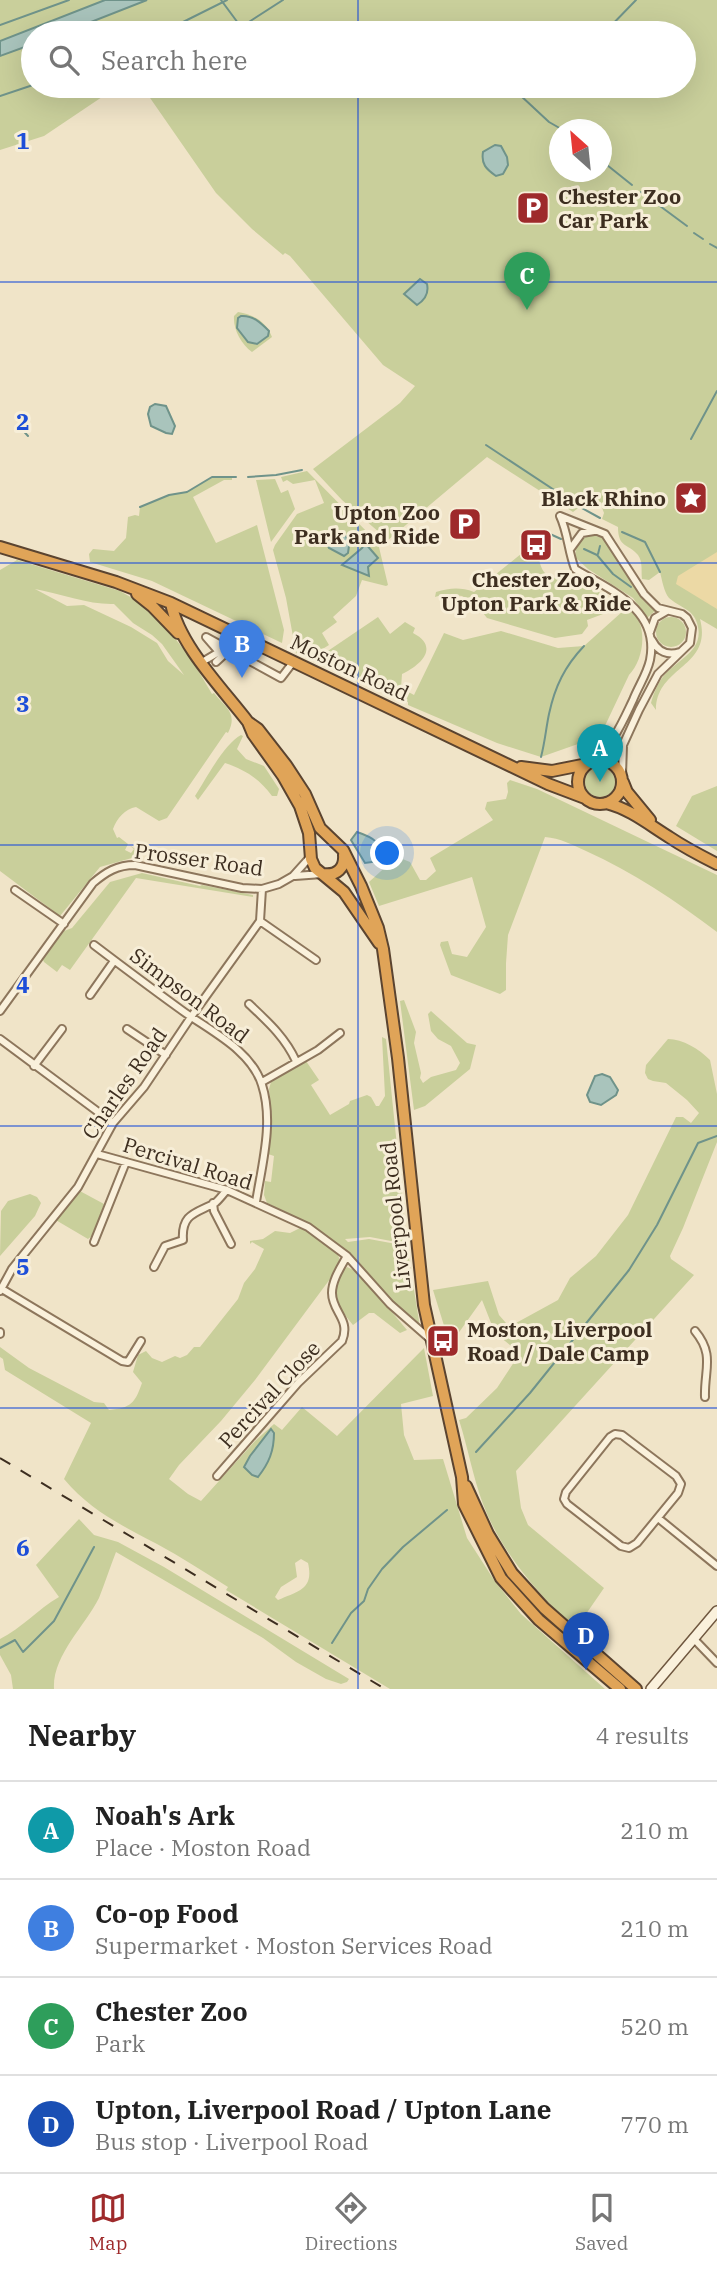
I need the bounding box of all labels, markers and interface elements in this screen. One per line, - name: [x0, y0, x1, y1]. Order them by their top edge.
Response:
- search box: [21, 21, 696, 98]
- icon: search: [45, 41, 83, 79]
- text: Search here: [101, 43, 247, 77]
- north arrow: [549, 119, 612, 182]
- text: 1: [16, 125, 30, 155]
- place label: Chester Zoo Car Park: [558, 182, 681, 234]
- parking icon: Chester Zoo Car Park: [514, 189, 552, 227]
- pin: C: [504, 252, 550, 310]
- text: 2: [16, 406, 30, 436]
- place icon: Black Rhino: [672, 479, 710, 517]
- place label: Black Rhino: [541, 484, 666, 512]
- place label: Upton Zoo Park and Ride: [294, 498, 440, 550]
- parking icon: Upton Zoo Park and Ride: [446, 505, 484, 543]
- bus stop icon: Chester Zoo, Upton Park & Ride: [517, 526, 555, 564]
- place label: Chester Zoo, Upton Park & Ride: [441, 565, 631, 617]
- pin: B: [219, 620, 265, 678]
- street label: Moston Road: [286, 627, 414, 707]
- text: 3: [16, 688, 30, 718]
- pin: A: [577, 724, 623, 782]
- street label: Prosser Road: [133, 836, 266, 882]
- your location: [370, 836, 404, 870]
- street label: Simpson Road: [125, 941, 255, 1049]
- text: 4: [16, 969, 30, 999]
- street label: Charles Road: [75, 1021, 173, 1144]
- street label: Percival Road: [120, 1130, 257, 1196]
- street label: Liverpool Road: [373, 1140, 417, 1292]
- text: 5: [16, 1251, 30, 1281]
- place label: Moston, Liverpool Road / Dale Camp: [467, 1315, 652, 1367]
- bus stop icon: Moston, Liverpool Road / Dale Camp: [424, 1322, 462, 1360]
- street label: Percival Close: [212, 1334, 326, 1454]
- text: 6: [16, 1532, 30, 1562]
- pin: D: [563, 1612, 609, 1670]
- text: Nearby: [28, 1715, 136, 1754]
- text: 4 results: [596, 1720, 689, 1750]
- text: Noah's Ark: [95, 1798, 235, 1832]
- text: A: [43, 1815, 59, 1845]
- text: 210 m: [620, 1815, 689, 1845]
- text: Place · Moston Road: [95, 1832, 311, 1862]
- text: Co-op Food: [95, 1896, 239, 1930]
- text: B: [43, 1913, 59, 1943]
- text: 210 m: [620, 1913, 689, 1943]
- text: Supermarket · Moston Services Road: [95, 1930, 493, 1960]
- text: Chester Zoo: [95, 1994, 248, 2028]
- text: C: [43, 2011, 59, 2041]
- text: 520 m: [620, 2011, 689, 2041]
- text: Park: [95, 2028, 145, 2058]
- text: Upton, Liverpool Road / Upton Lane: [95, 2092, 551, 2126]
- text: D: [42, 2109, 60, 2139]
- text: 770 m: [620, 2109, 689, 2139]
- text: Bus stop · Liverpool Road: [95, 2126, 368, 2156]
- tab: Map: [89, 2189, 127, 2255]
- tab: Directions: [305, 2189, 398, 2255]
- tab: Saved: [575, 2189, 628, 2255]

